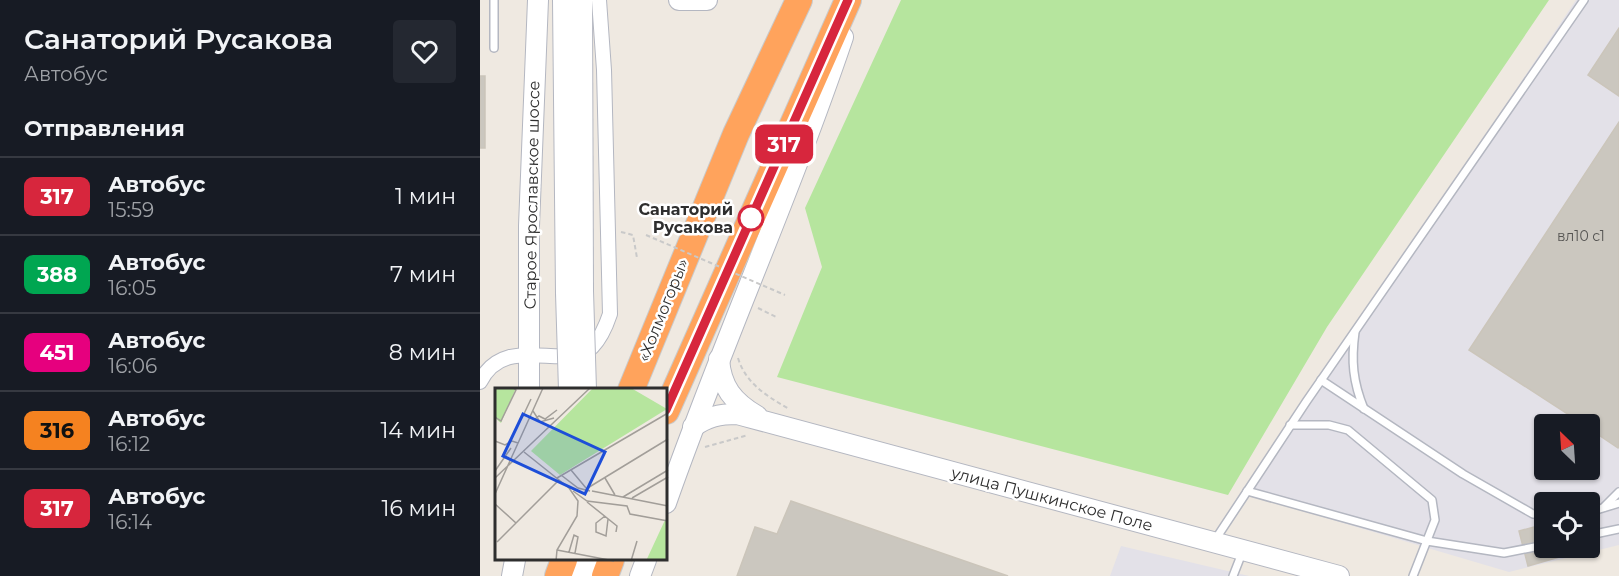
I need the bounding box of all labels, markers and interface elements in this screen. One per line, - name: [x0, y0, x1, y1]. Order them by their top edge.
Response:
- button: heart: [393, 20, 456, 83]
- text: Санаторий Русакова: [24, 22, 333, 56]
- text: Автобус: [24, 62, 108, 86]
- street label: Старое Ярославское шоссе: [521, 80, 543, 310]
- text: Отправления: [24, 115, 185, 142]
- line badge: 317: [750, 124, 818, 164]
- text: 317: [767, 132, 801, 157]
- text: Автобус: [108, 171, 206, 198]
- text: 1 мин: [395, 183, 456, 210]
- text: 317: [40, 184, 74, 209]
- text: 15:59: [108, 198, 154, 222]
- place label: Санаторий Русакова: [639, 200, 733, 237]
- marker: Санаторий Русакова: [738, 205, 764, 231]
- house number: вл10 с1: [1557, 227, 1605, 245]
- text: Автобус: [108, 249, 206, 276]
- street label: «Холмогоры»: [634, 256, 692, 364]
- text: 7 мин: [390, 261, 456, 288]
- text: 388: [37, 262, 77, 287]
- text: 16:05: [108, 276, 156, 300]
- text: Автобус: [108, 327, 206, 354]
- text: 8 мин: [389, 339, 456, 366]
- text: 451: [39, 340, 75, 365]
- text: 16:06: [108, 354, 157, 378]
- inset map: [495, 388, 668, 561]
- text: Автобус: [108, 405, 206, 432]
- north arrow: [1534, 414, 1600, 480]
- map controls: [1534, 414, 1600, 558]
- text: 14 мин: [380, 417, 456, 444]
- text: 316: [40, 418, 74, 443]
- text: 16:12: [108, 432, 150, 456]
- street label: улица Пушкинское Поле: [948, 463, 1155, 535]
- text: Автобус: [108, 483, 206, 510]
- button: locate: [1534, 492, 1600, 558]
- text: 16 мин: [382, 495, 456, 522]
- text: 317: [40, 496, 74, 521]
- text: 16:14: [108, 510, 152, 534]

